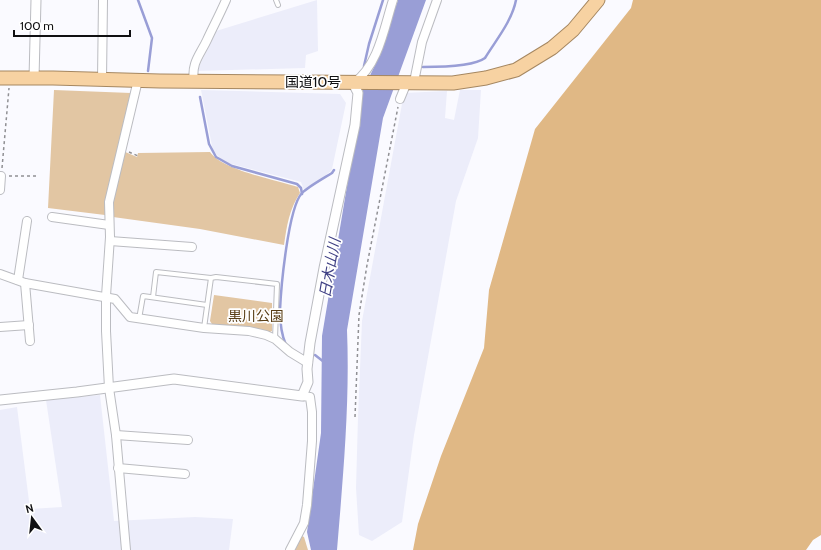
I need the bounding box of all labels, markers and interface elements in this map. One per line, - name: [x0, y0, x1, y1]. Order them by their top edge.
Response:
- scale bar: [14, 12, 130, 38]
- text: 100 m: [20, 18, 54, 33]
- street label: 国道10号: [285, 73, 341, 91]
- water label: 日木山川: [316, 235, 344, 299]
- park label: 黒川公園: [228, 307, 284, 325]
- north arrow: [12, 498, 52, 538]
- text: N: [24, 501, 35, 516]

